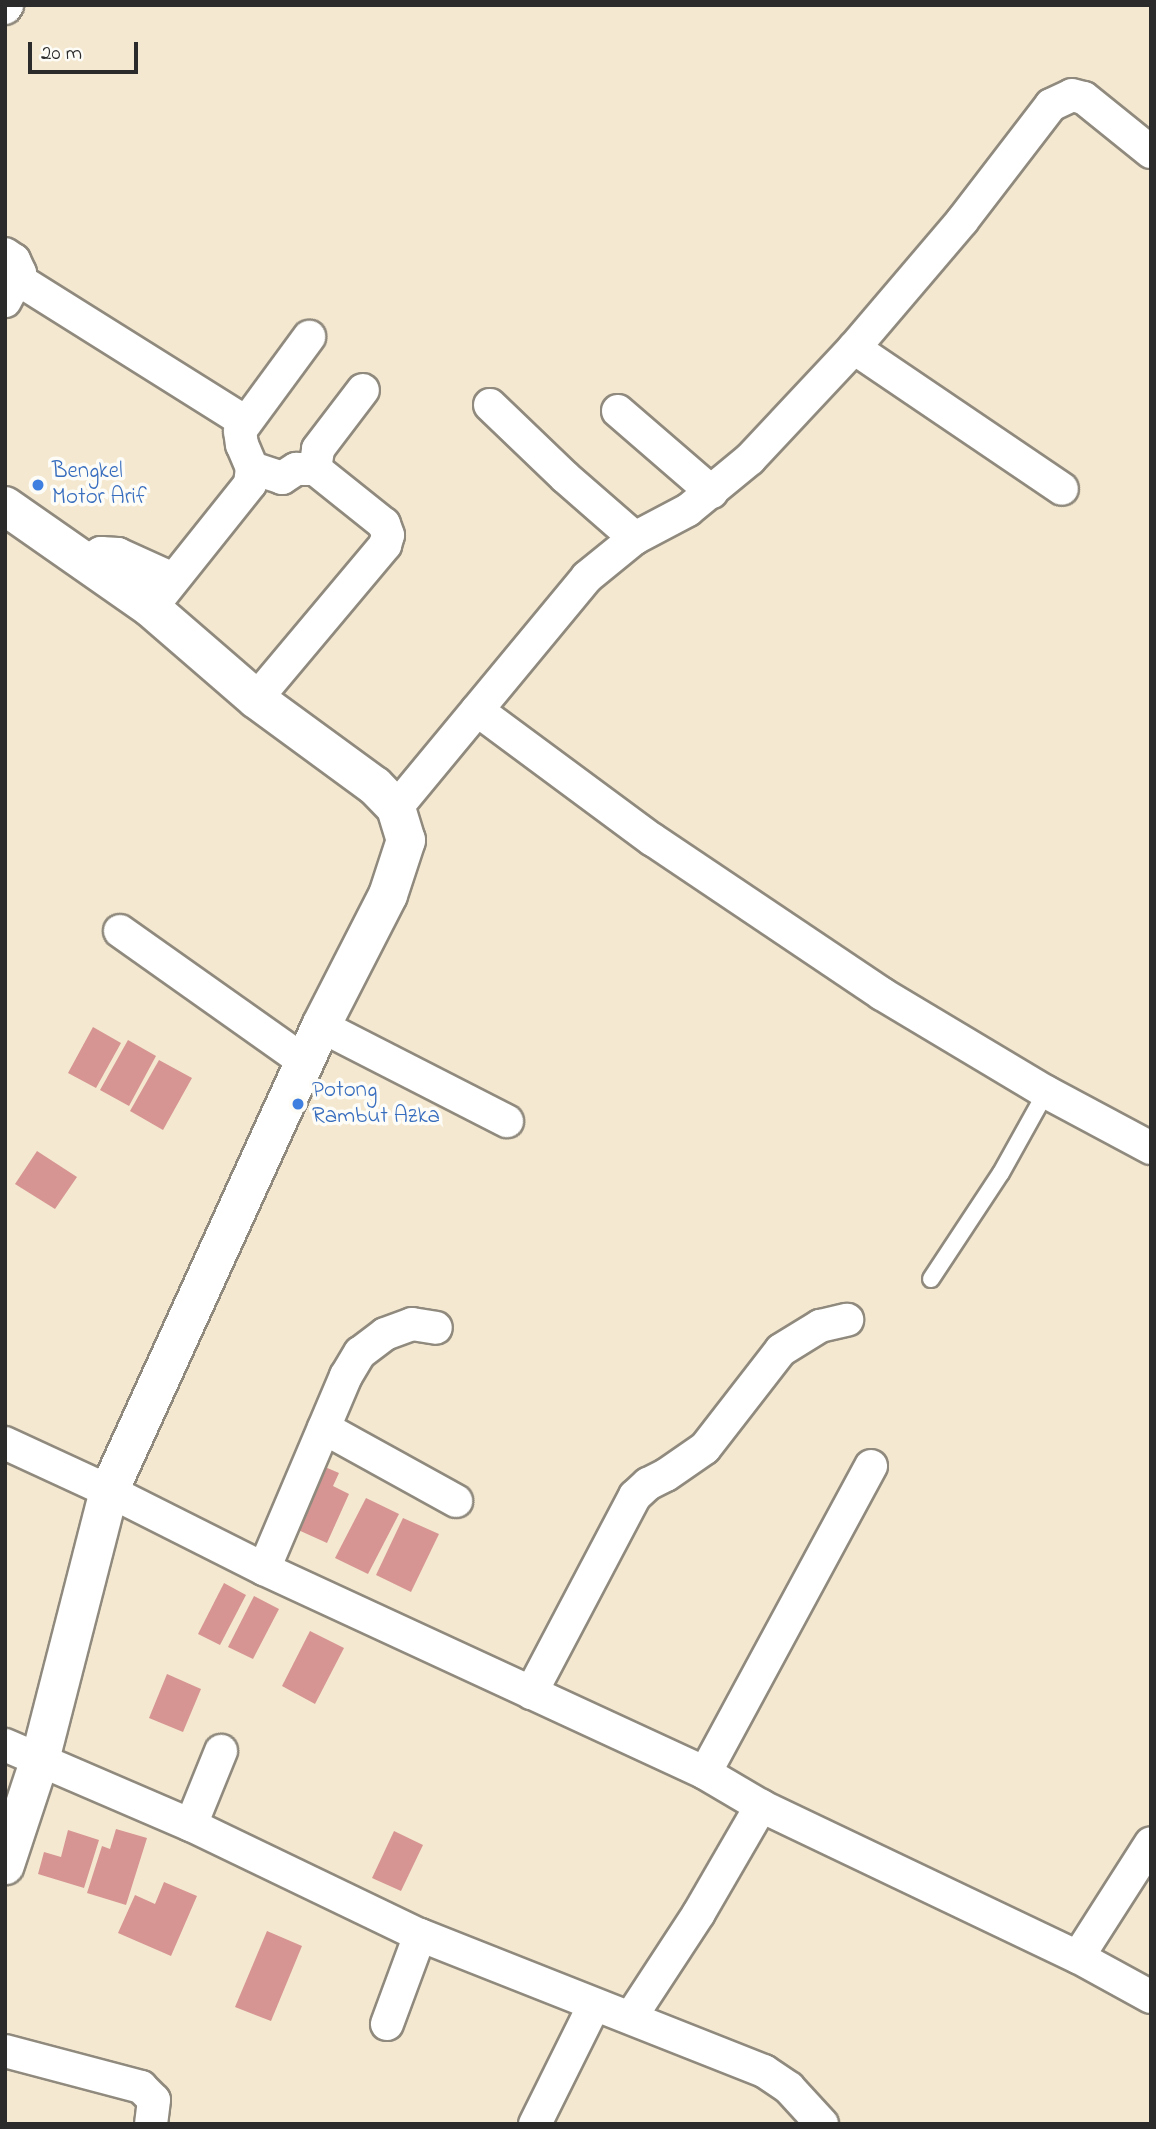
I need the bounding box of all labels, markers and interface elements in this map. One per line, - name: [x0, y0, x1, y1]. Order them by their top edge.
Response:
- scale bar: [32, 28, 142, 72]
- text: 20 m: [41, 39, 82, 69]
- place label: Bengkel Motor Arif: [52, 458, 147, 512]
- marker: Bengkel Motor Arif: [30, 477, 46, 493]
- place label: Potong Rambut Azka: [312, 1077, 440, 1131]
- marker: Potong Rambut Azka: [290, 1096, 306, 1112]

